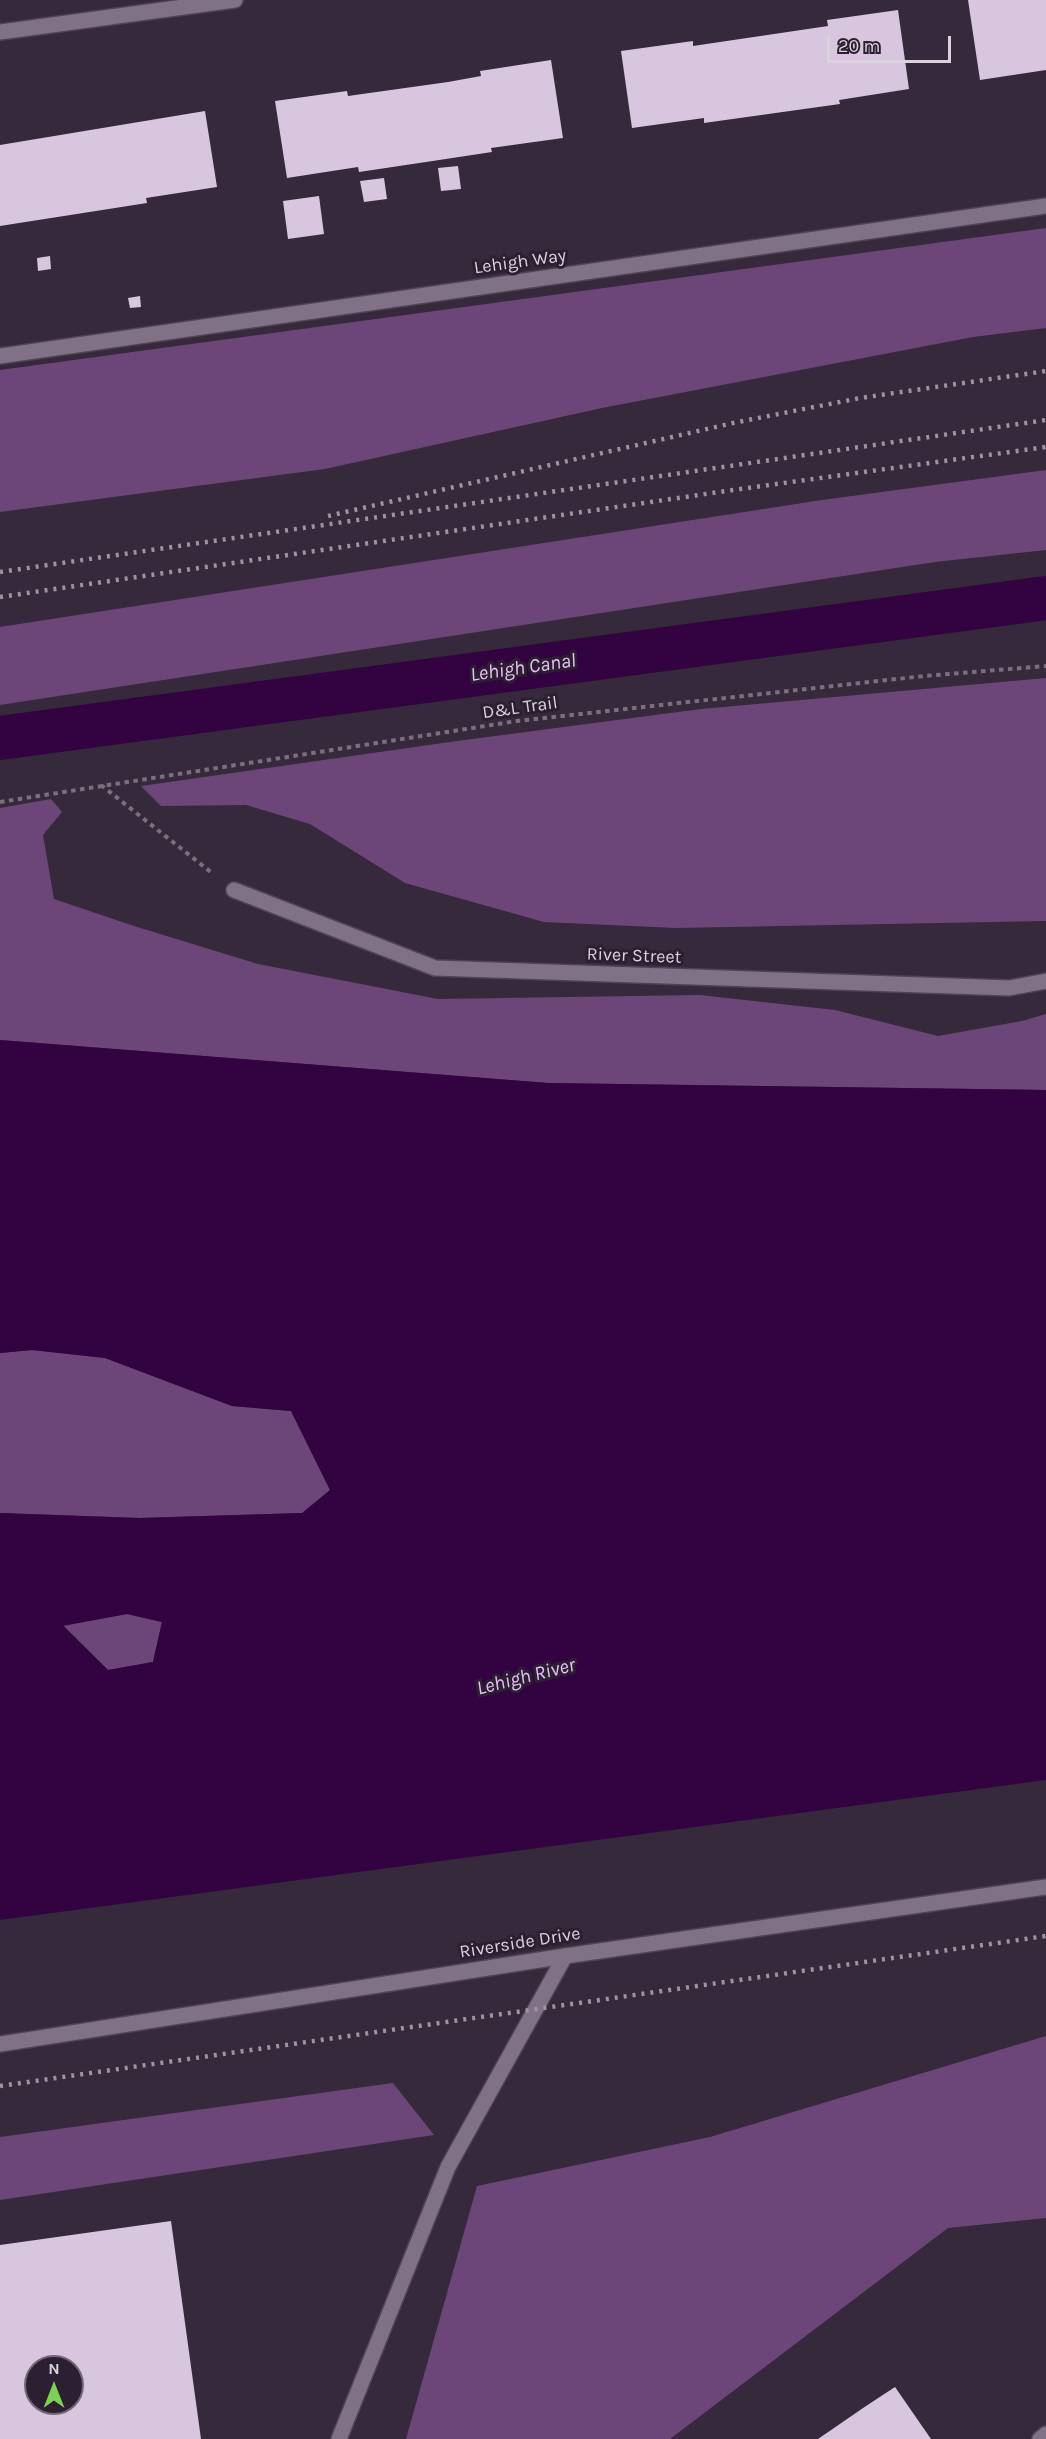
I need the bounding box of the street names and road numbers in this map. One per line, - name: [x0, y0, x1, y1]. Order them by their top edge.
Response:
- street label: Lehigh Way: [472, 245, 568, 279]
- street label: D&L Trail: [481, 692, 559, 724]
- street label: River Street: [586, 944, 682, 968]
- street label: Riverside Drive: [458, 1923, 582, 1963]

